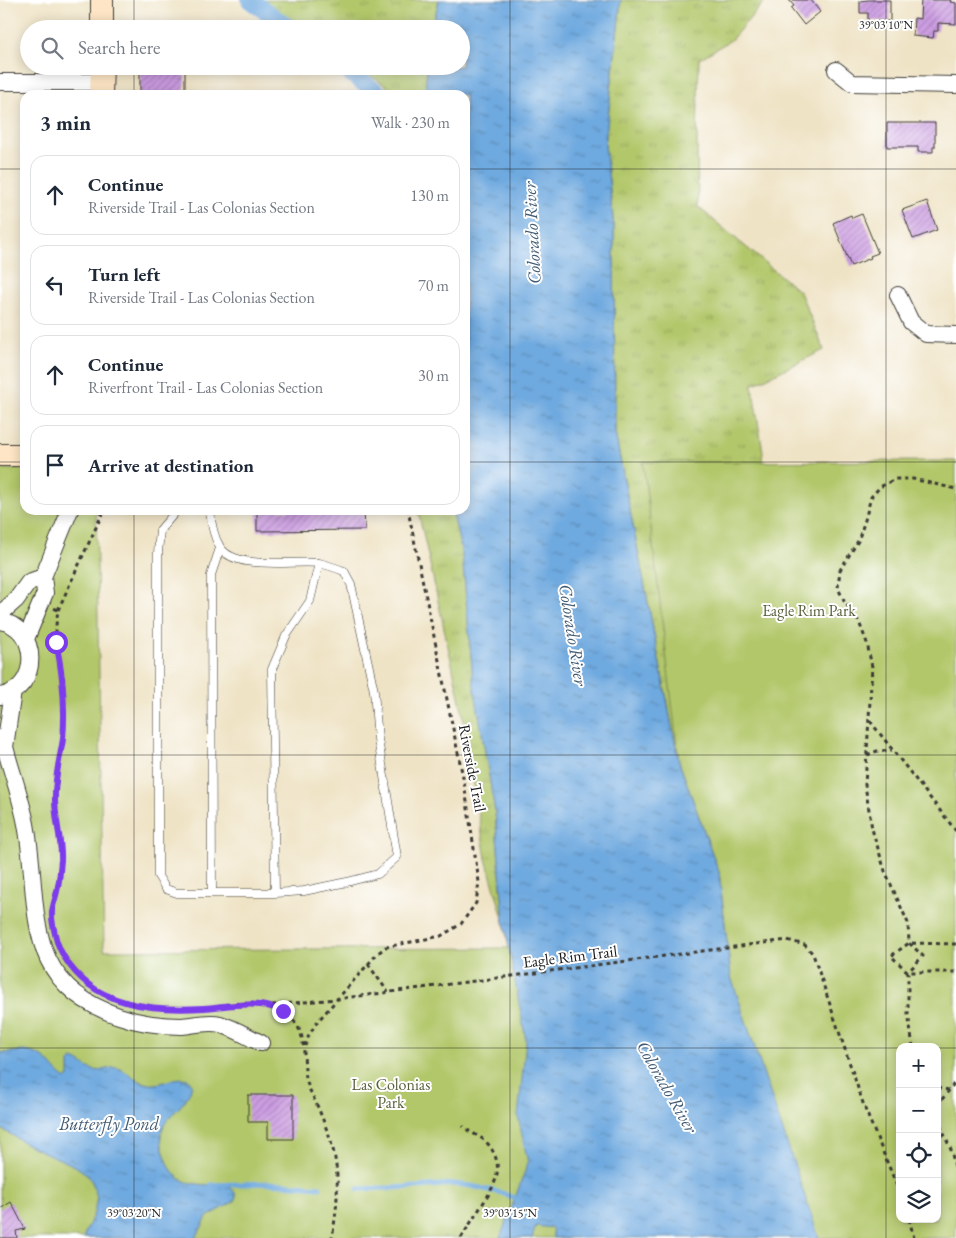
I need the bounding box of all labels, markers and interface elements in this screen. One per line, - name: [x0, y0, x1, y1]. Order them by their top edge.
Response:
- text: 39°03'10"N: [859, 17, 913, 33]
- search box: [20, 20, 470, 75]
- icon: search: [38, 34, 66, 62]
- text: Search here: [78, 35, 160, 60]
- text: 3 min: [40, 109, 91, 136]
- text: Walk · 230 m: [371, 112, 450, 133]
- text: Continue: [88, 172, 163, 197]
- water label: Colorado River: [517, 180, 546, 285]
- icon: ahead: [41, 181, 69, 209]
- text: 130 m: [410, 185, 449, 206]
- text: Riverside Trail - Las Colonias Section: [88, 197, 315, 218]
- text: Turn left: [88, 262, 160, 287]
- icon: left: [41, 271, 69, 299]
- text: 70 m: [418, 275, 449, 296]
- text: Riverside Trail - Las Colonias Section: [88, 287, 315, 308]
- text: Continue: [88, 352, 163, 377]
- icon: ahead: [41, 361, 69, 389]
- text: 30 m: [418, 365, 449, 386]
- text: Riverfront Trail - Las Colonias Section: [88, 377, 323, 398]
- icon: arrive: [41, 451, 69, 479]
- text: Arrive at destination: [88, 453, 254, 478]
- water label: Colorado River: [554, 583, 593, 688]
- park label: Eagle Rim Park: [762, 600, 856, 621]
- route start: [45, 631, 68, 654]
- street label: Riverside Trail: [454, 723, 491, 814]
- street label: Eagle Rim Trail: [522, 940, 619, 973]
- route end: [272, 1000, 295, 1023]
- water label: Colorado River: [632, 1037, 704, 1138]
- map controls: [896, 1043, 941, 1223]
- button: +: [896, 1043, 941, 1088]
- park label: Las Colonias Park: [352, 1074, 430, 1113]
- button: −: [896, 1088, 941, 1133]
- water label: Butterfly Pond: [58, 1112, 160, 1136]
- button: locate: [896, 1133, 941, 1178]
- button: layers: [896, 1178, 941, 1223]
- text: 39°03'20"N: [107, 1205, 161, 1221]
- text: 39°03'15"N: [483, 1205, 537, 1221]

